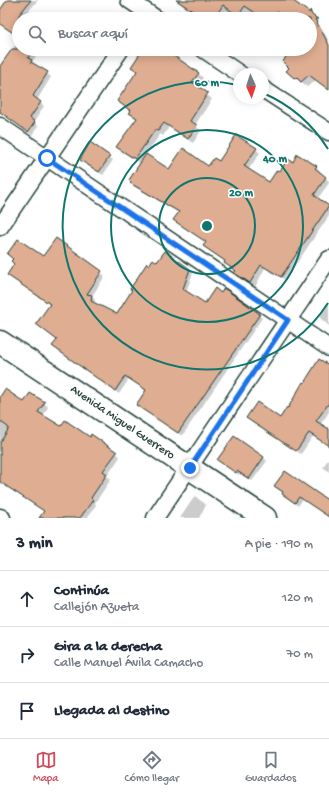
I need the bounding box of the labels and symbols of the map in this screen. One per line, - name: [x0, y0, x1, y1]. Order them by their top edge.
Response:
- north arrow: [233, 68, 269, 104]
- text: 60 m: [195, 77, 220, 91]
- route start: [38, 149, 56, 167]
- text: 40 m: [262, 153, 287, 167]
- text: 20 m: [229, 187, 254, 201]
- centre of rings: [200, 219, 214, 233]
- street label: Avenida Miguel Guerrero: [67, 383, 177, 463]
- route end: [181, 459, 199, 477]

